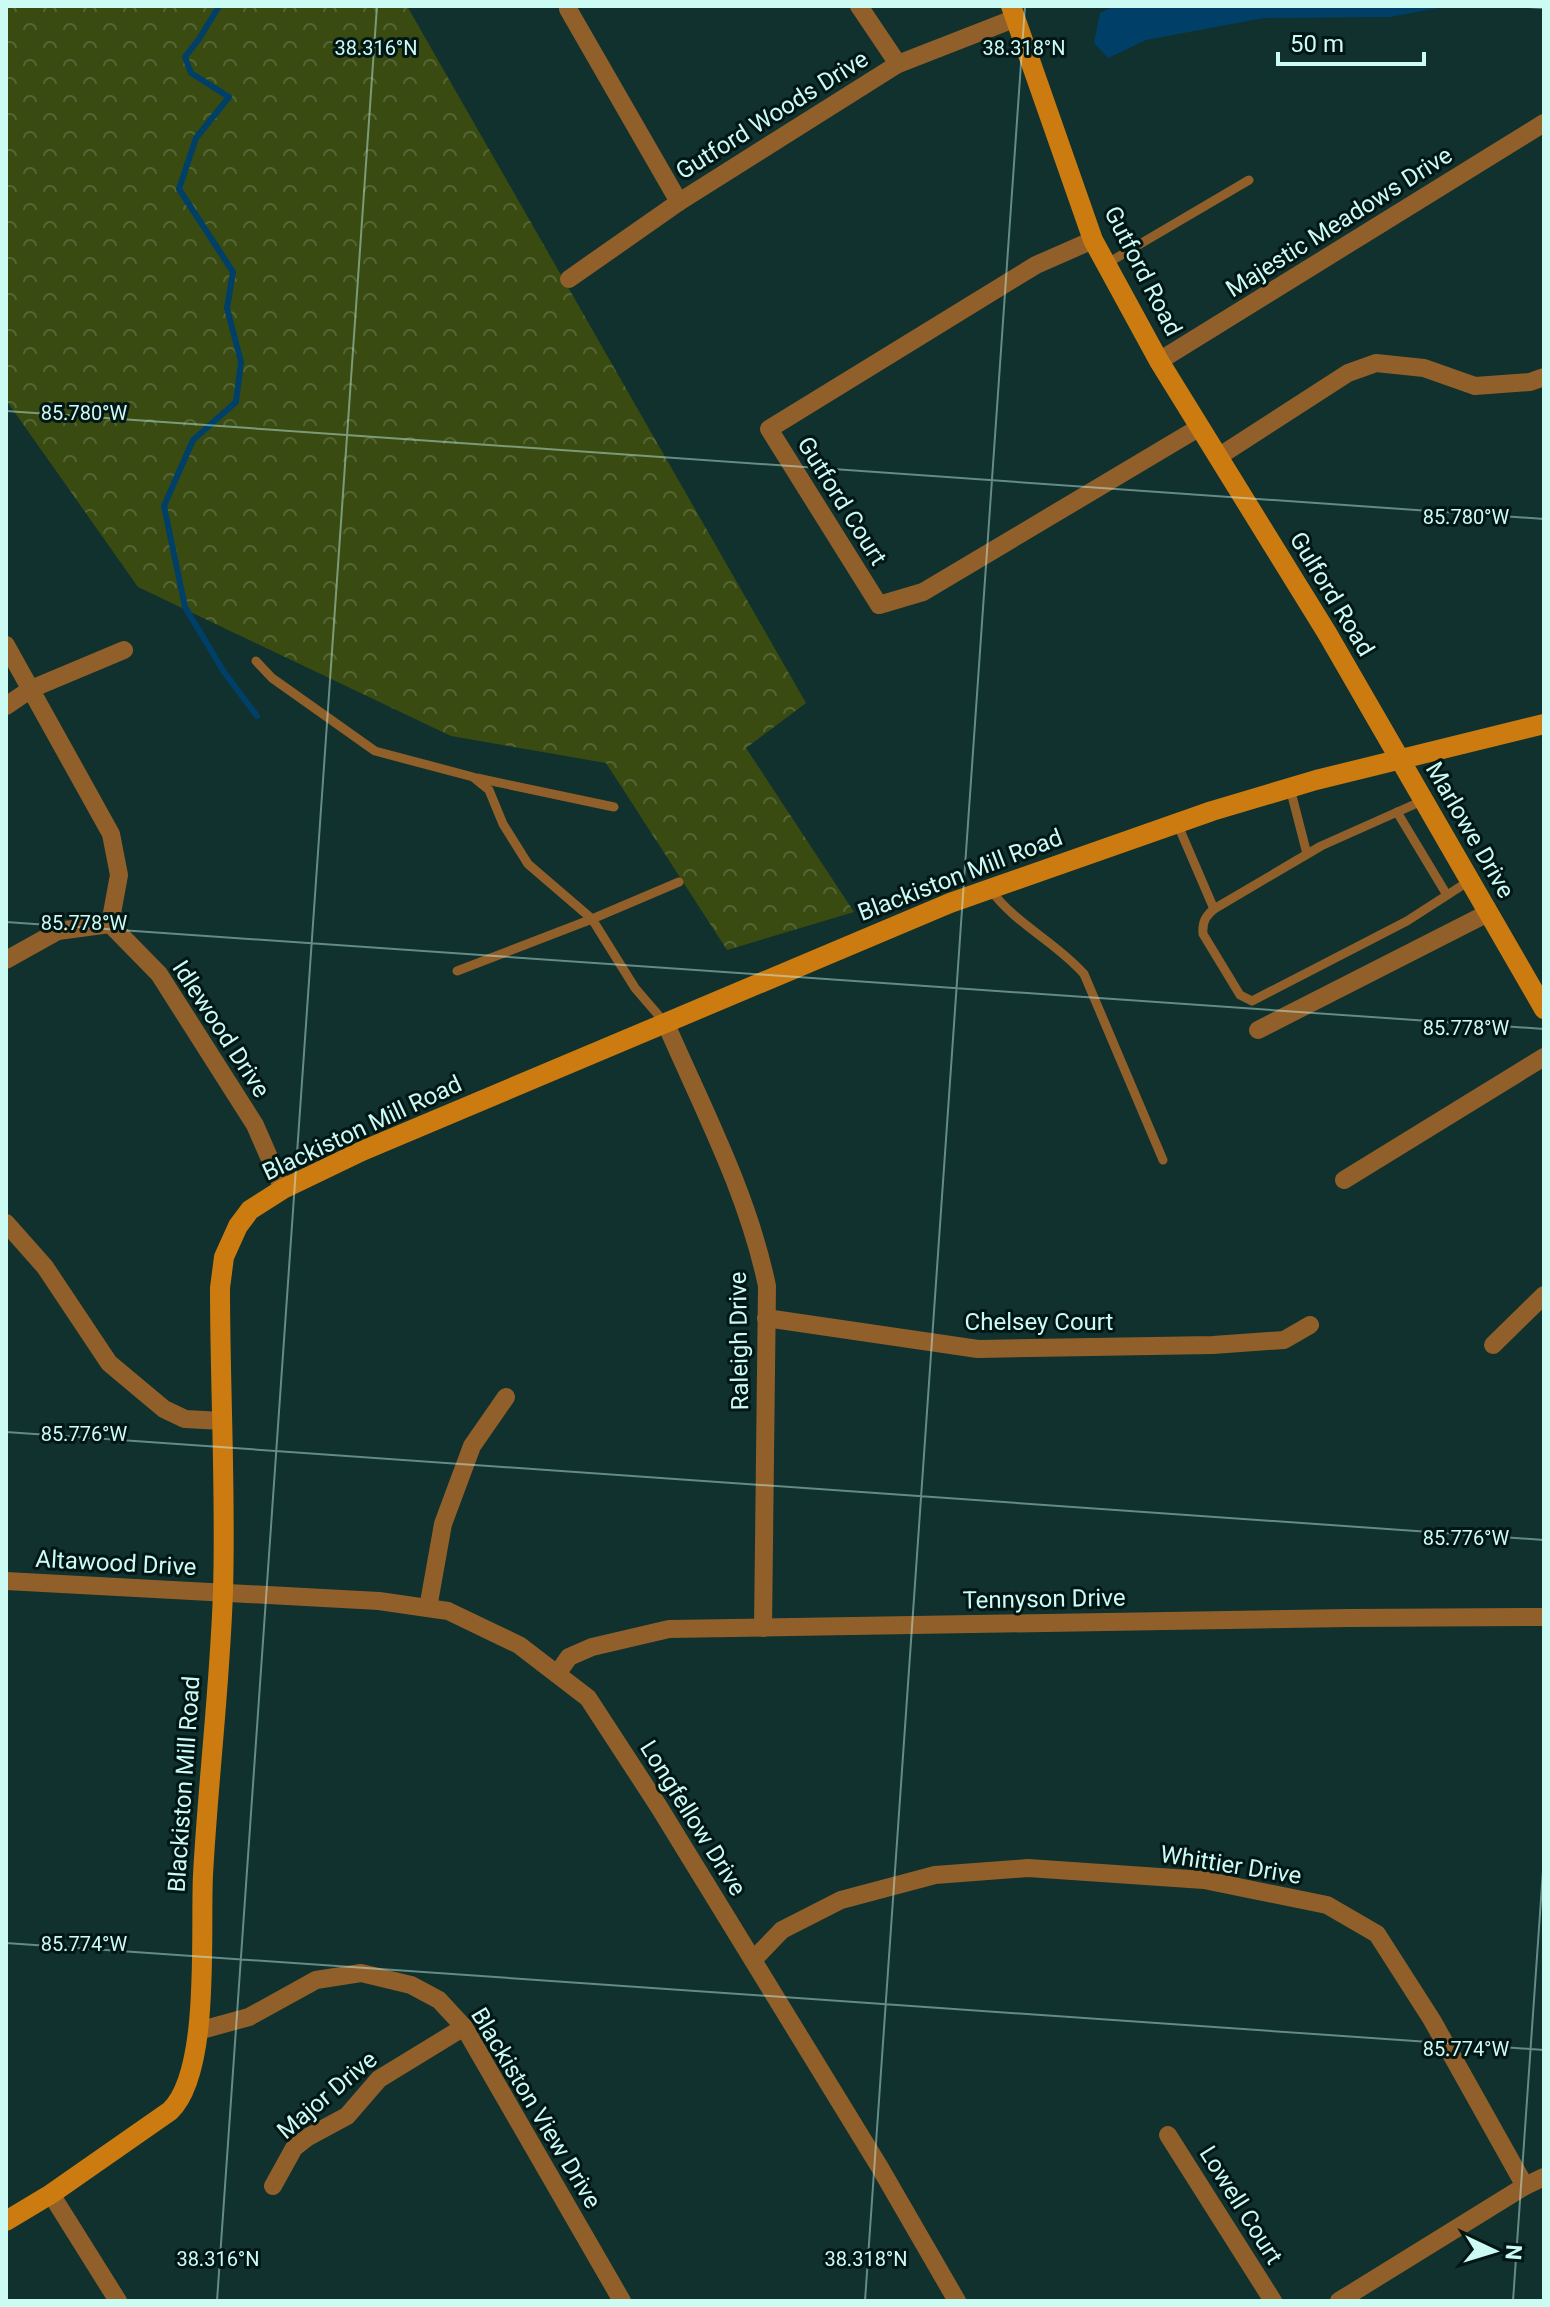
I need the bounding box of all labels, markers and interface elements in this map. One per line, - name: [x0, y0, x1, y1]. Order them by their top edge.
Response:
- scale bar: [1278, 16, 1424, 66]
- text: 50 m: [1290, 30, 1344, 58]
- text: 38.316°N: [334, 36, 418, 60]
- text: 38.318°N: [982, 36, 1066, 60]
- street label: Gutford Woods Drive: [671, 45, 873, 185]
- street label: Majestic Meadows Drive: [1221, 141, 1457, 303]
- street label: Gutford Road: [1098, 201, 1188, 341]
- text: 85.780°W: [41, 401, 128, 425]
- street label: Gutford Court: [791, 432, 893, 570]
- text: 85.780°W: [1423, 505, 1510, 529]
- street label: Gulford Road: [1284, 527, 1380, 661]
- street label: Marlowe Drive: [1420, 757, 1520, 903]
- street label: Blackiston Mill Road: [854, 823, 1066, 927]
- text: 85.778°W: [41, 911, 128, 935]
- street label: Idlewood Drive: [166, 955, 276, 1103]
- text: 85.778°W: [1423, 1016, 1510, 1040]
- street label: Blackiston Mill Road: [258, 1070, 466, 1186]
- street label: Raleigh Drive: [724, 1271, 754, 1411]
- street label: Chelsey Court: [965, 1308, 1114, 1336]
- text: 85.776°W: [41, 1422, 128, 1446]
- text: 85.776°W: [1423, 1526, 1510, 1550]
- street label: Altawood Drive: [35, 1545, 197, 1581]
- street label: Tennyson Drive: [962, 1584, 1126, 1614]
- street label: Blackiston Mill Road: [162, 1675, 206, 1893]
- street label: Longfellow Drive: [634, 1735, 752, 1901]
- street label: Whittier Drive: [1158, 1840, 1304, 1890]
- text: 85.774°W: [41, 1932, 128, 1956]
- street label: Blackiston View Drive: [465, 2003, 607, 2213]
- text: 85.774°W: [1423, 2037, 1510, 2061]
- street label: Major Drive: [271, 2045, 383, 2145]
- street label: Lowell Court: [1194, 2141, 1288, 2269]
- north arrow: [1454, 2211, 1534, 2291]
- text: N: [1500, 2244, 1526, 2261]
- text: 38.316°N: [176, 2247, 260, 2271]
- text: 38.318°N: [824, 2247, 908, 2271]

